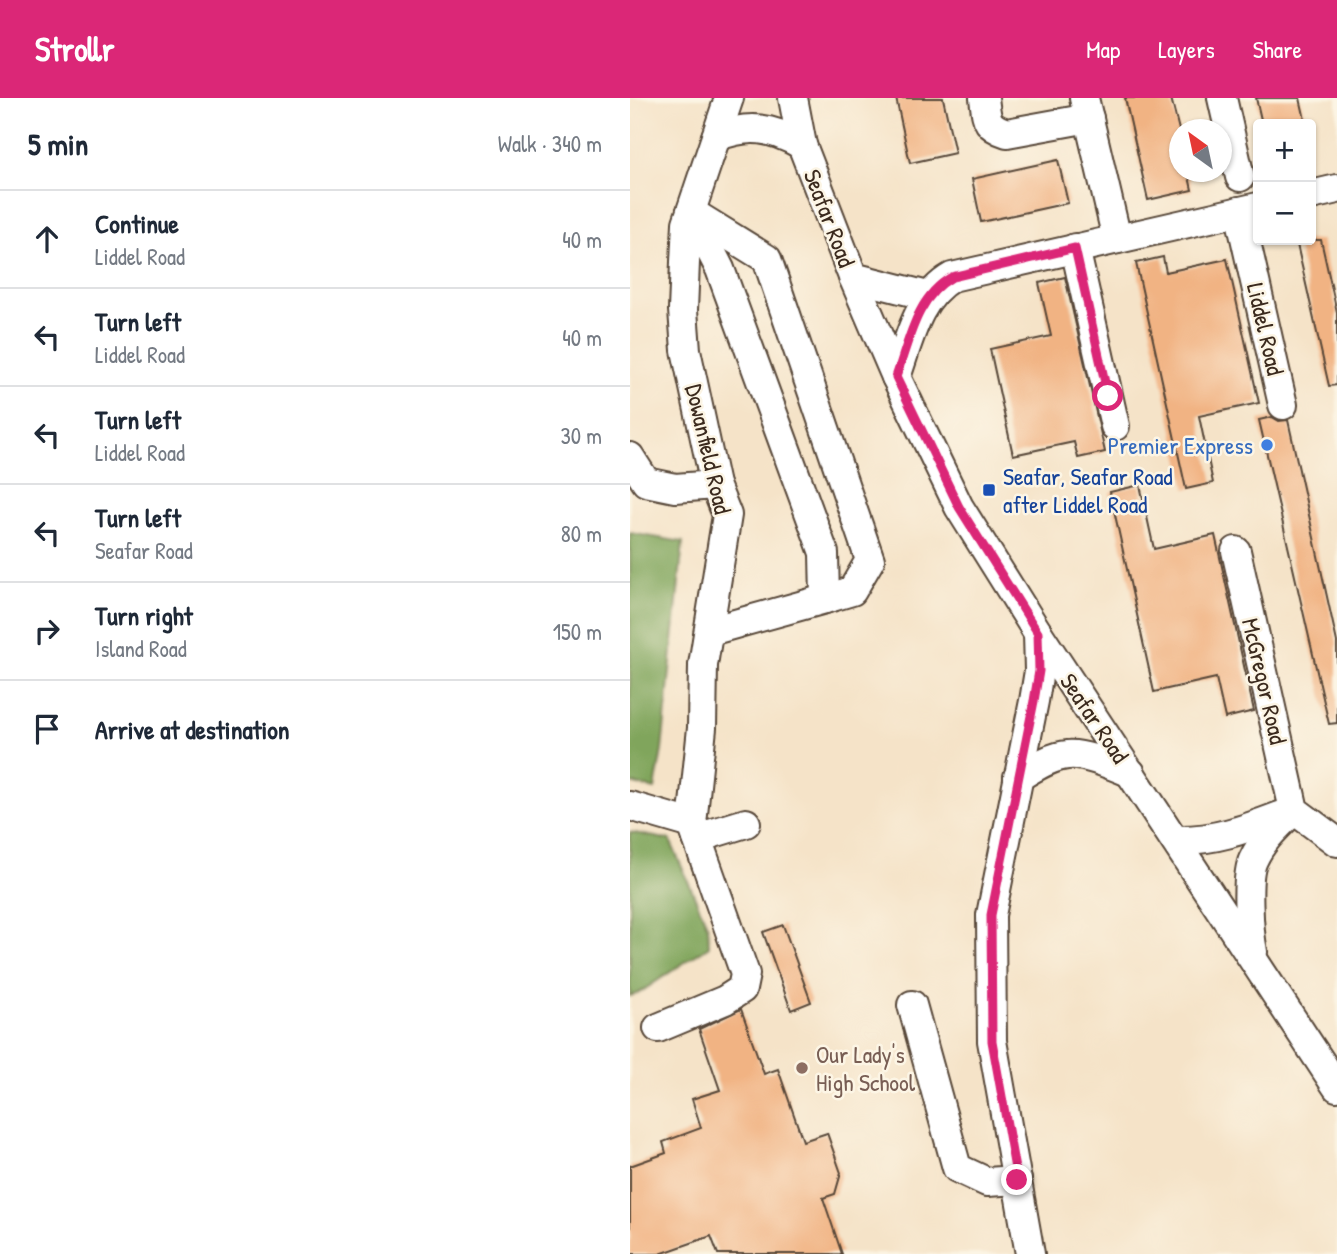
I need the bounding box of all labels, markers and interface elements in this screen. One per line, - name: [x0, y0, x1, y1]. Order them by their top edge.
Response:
- text: Strollr: [35, 27, 114, 71]
- text: Map: [1086, 33, 1120, 65]
- text: Layers: [1158, 33, 1215, 65]
- text: Share: [1253, 33, 1302, 65]
- north arrow: [1169, 119, 1232, 182]
- map controls: [1253, 119, 1316, 245]
- button: +: [1253, 119, 1316, 182]
- text: 5 min: [28, 124, 88, 164]
- text: Walk · 340 m: [498, 128, 602, 159]
- street label: Seafar Road: [797, 165, 863, 271]
- button: −: [1253, 182, 1316, 245]
- text: Continue: [95, 206, 179, 241]
- icon: ahead: [28, 220, 66, 258]
- text: 40 m: [562, 224, 602, 255]
- text: Liddel Road: [95, 241, 185, 272]
- street label: Liddel Road: [1240, 280, 1292, 378]
- text: Turn left: [95, 304, 181, 339]
- icon: left: [28, 318, 66, 356]
- text: 40 m: [562, 322, 602, 353]
- text: Liddel Road: [95, 339, 185, 370]
- route start: [1092, 380, 1123, 411]
- street label: Dowanfield Road: [679, 381, 739, 517]
- text: Turn left: [95, 402, 181, 437]
- icon: left: [28, 416, 66, 454]
- text: 30 m: [560, 420, 602, 451]
- place label: Premier Express: [1108, 429, 1253, 461]
- text: Liddel Road: [95, 437, 185, 468]
- marker: Premier Express: [1259, 437, 1275, 453]
- place label: Seafar, Seafar Road after Liddel Road: [1003, 460, 1173, 520]
- marker: Seafar, Seafar Road after Liddel Road: [981, 482, 997, 498]
- text: Turn left: [95, 500, 181, 535]
- icon: left: [28, 514, 66, 552]
- text: 80 m: [561, 518, 602, 549]
- text: Seafar Road: [95, 535, 193, 566]
- text: Turn right: [95, 598, 193, 633]
- icon: right: [28, 612, 66, 650]
- street label: McGregor Road: [1235, 615, 1295, 747]
- text: 150 m: [553, 616, 602, 647]
- text: Island Road: [95, 633, 187, 664]
- street label: Seafar Road: [1053, 667, 1137, 769]
- icon: arrive: [28, 710, 66, 748]
- text: Arrive at destination: [95, 712, 290, 747]
- place label: Our Lady's High School: [816, 1038, 916, 1098]
- marker: Our Lady's High School: [794, 1060, 810, 1076]
- route end: [1001, 1164, 1032, 1195]

